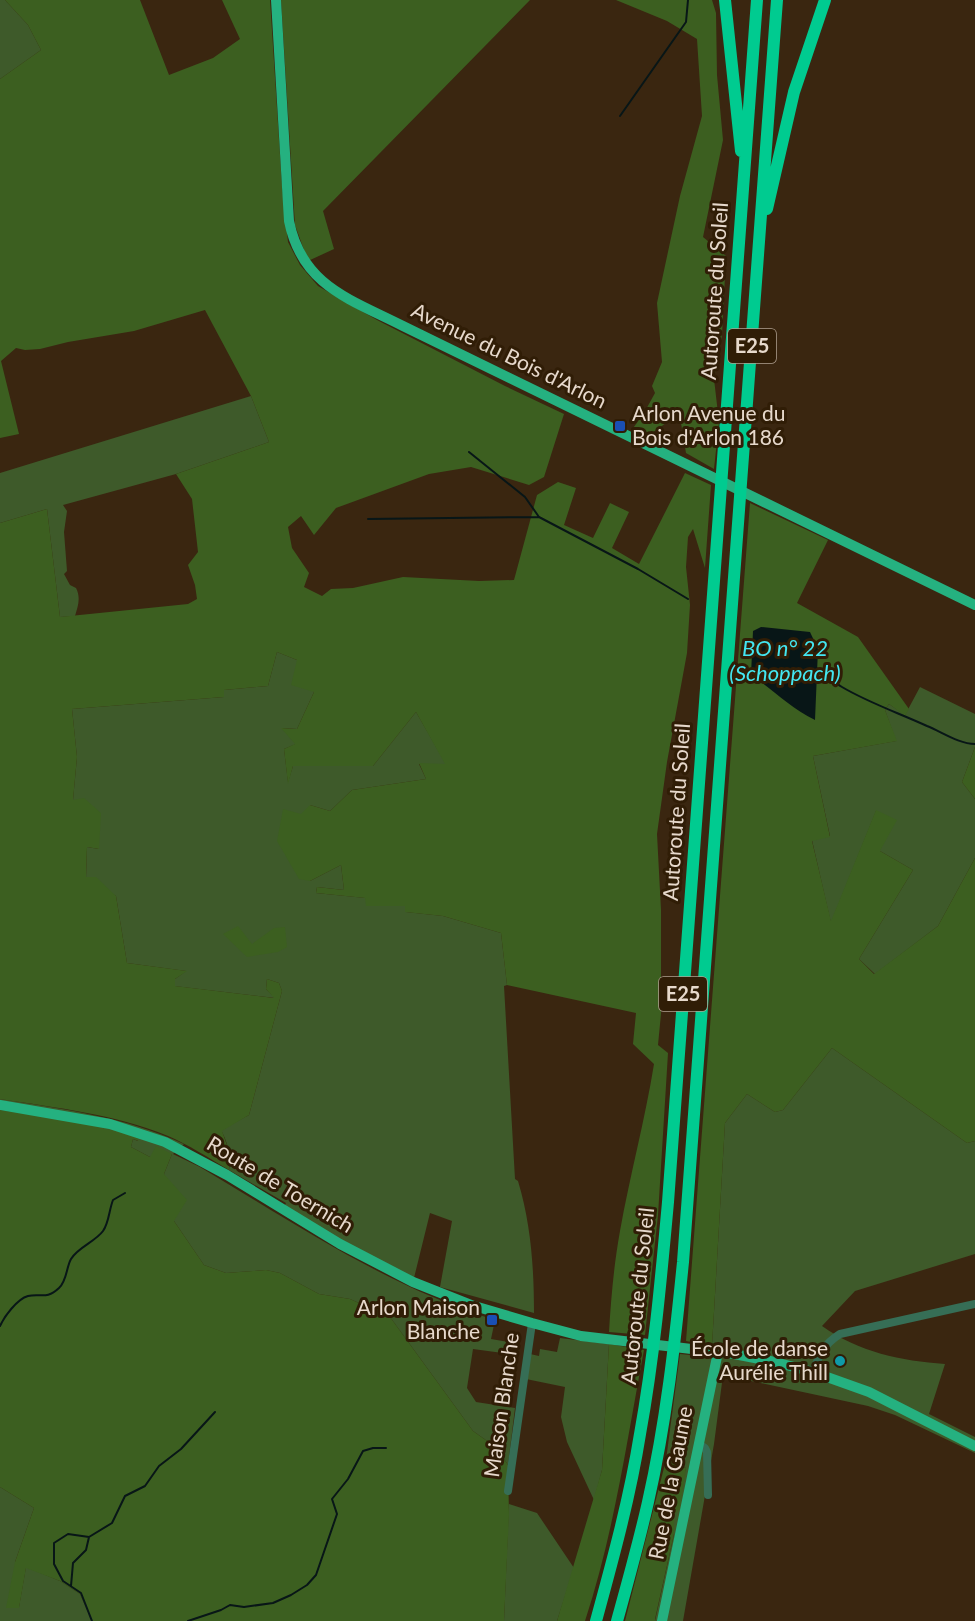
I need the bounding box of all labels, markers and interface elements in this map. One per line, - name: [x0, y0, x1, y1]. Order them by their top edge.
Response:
- street label: Autoroute du Soleil: [695, 201, 732, 381]
- street label: Avenue du Bois d'Arlon: [408, 297, 611, 413]
- road number: E25: [728, 329, 776, 363]
- place label: Arlon Avenue du Bois d'Arlon 186: [632, 400, 785, 449]
- marker: Arlon Avenue du Bois d'Arlon 186: [613, 419, 627, 433]
- water label: BO n° 22 (Schoppach): [729, 634, 841, 686]
- street label: Autoroute du Soleil: [657, 722, 694, 902]
- road number: E25: [659, 977, 707, 1011]
- street label: Route de Toernich: [203, 1130, 359, 1237]
- street label: Autoroute du Soleil: [615, 1206, 658, 1386]
- place label: Arlon Maison Blanche: [357, 1294, 480, 1343]
- marker: Arlon Maison Blanche: [485, 1313, 499, 1327]
- street label: Maison Blanche: [478, 1331, 523, 1479]
- place label: École de danse Aurélie Thill: [691, 1335, 828, 1384]
- marker: École de danse Aurélie Thill: [833, 1354, 847, 1368]
- street label: Rue de la Gaume: [642, 1404, 697, 1562]

